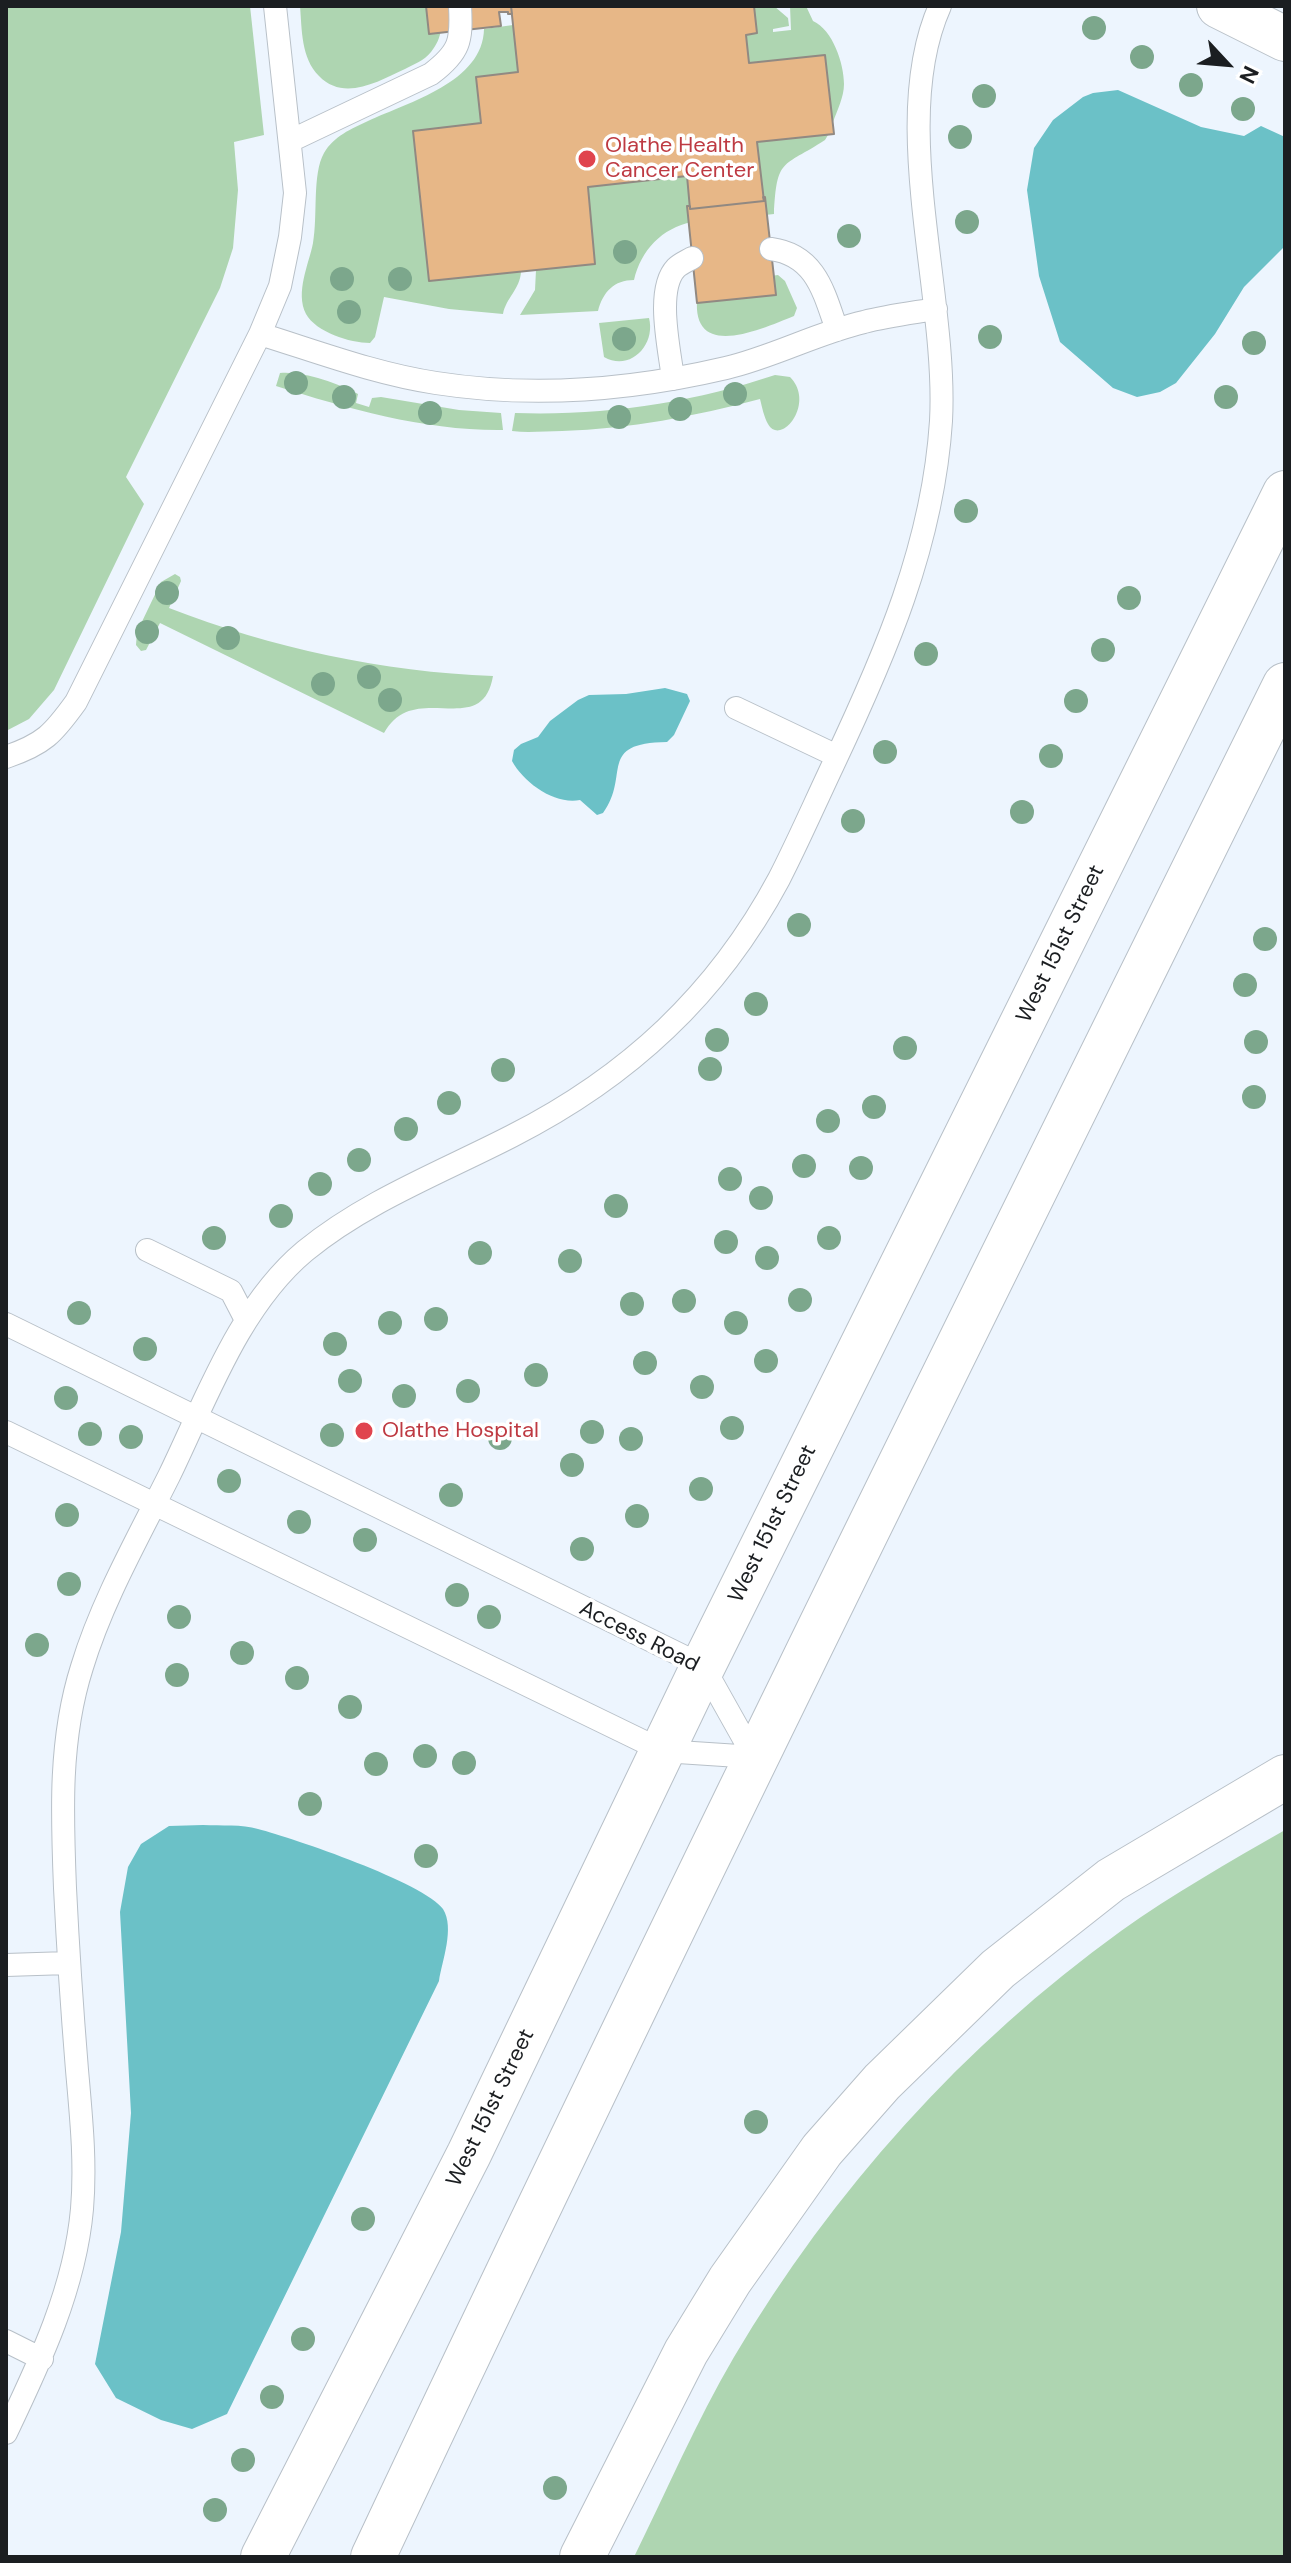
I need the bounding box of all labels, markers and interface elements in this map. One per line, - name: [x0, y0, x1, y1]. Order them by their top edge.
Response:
- north arrow: [1187, 24, 1267, 104]
- text: N: [1232, 61, 1266, 88]
- place label: Olathe Health Cancer Center: [605, 133, 754, 184]
- marker: Olathe Health Cancer Center: [576, 148, 598, 170]
- street label: West 151st Street: [1011, 861, 1111, 1027]
- place label: Olathe Hospital: [382, 1418, 539, 1444]
- marker: Olathe Hospital: [353, 1420, 375, 1442]
- street label: West 151st Street: [723, 1441, 823, 1607]
- street label: Access Road: [575, 1596, 703, 1678]
- street label: West 151st Street: [441, 2025, 541, 2191]

